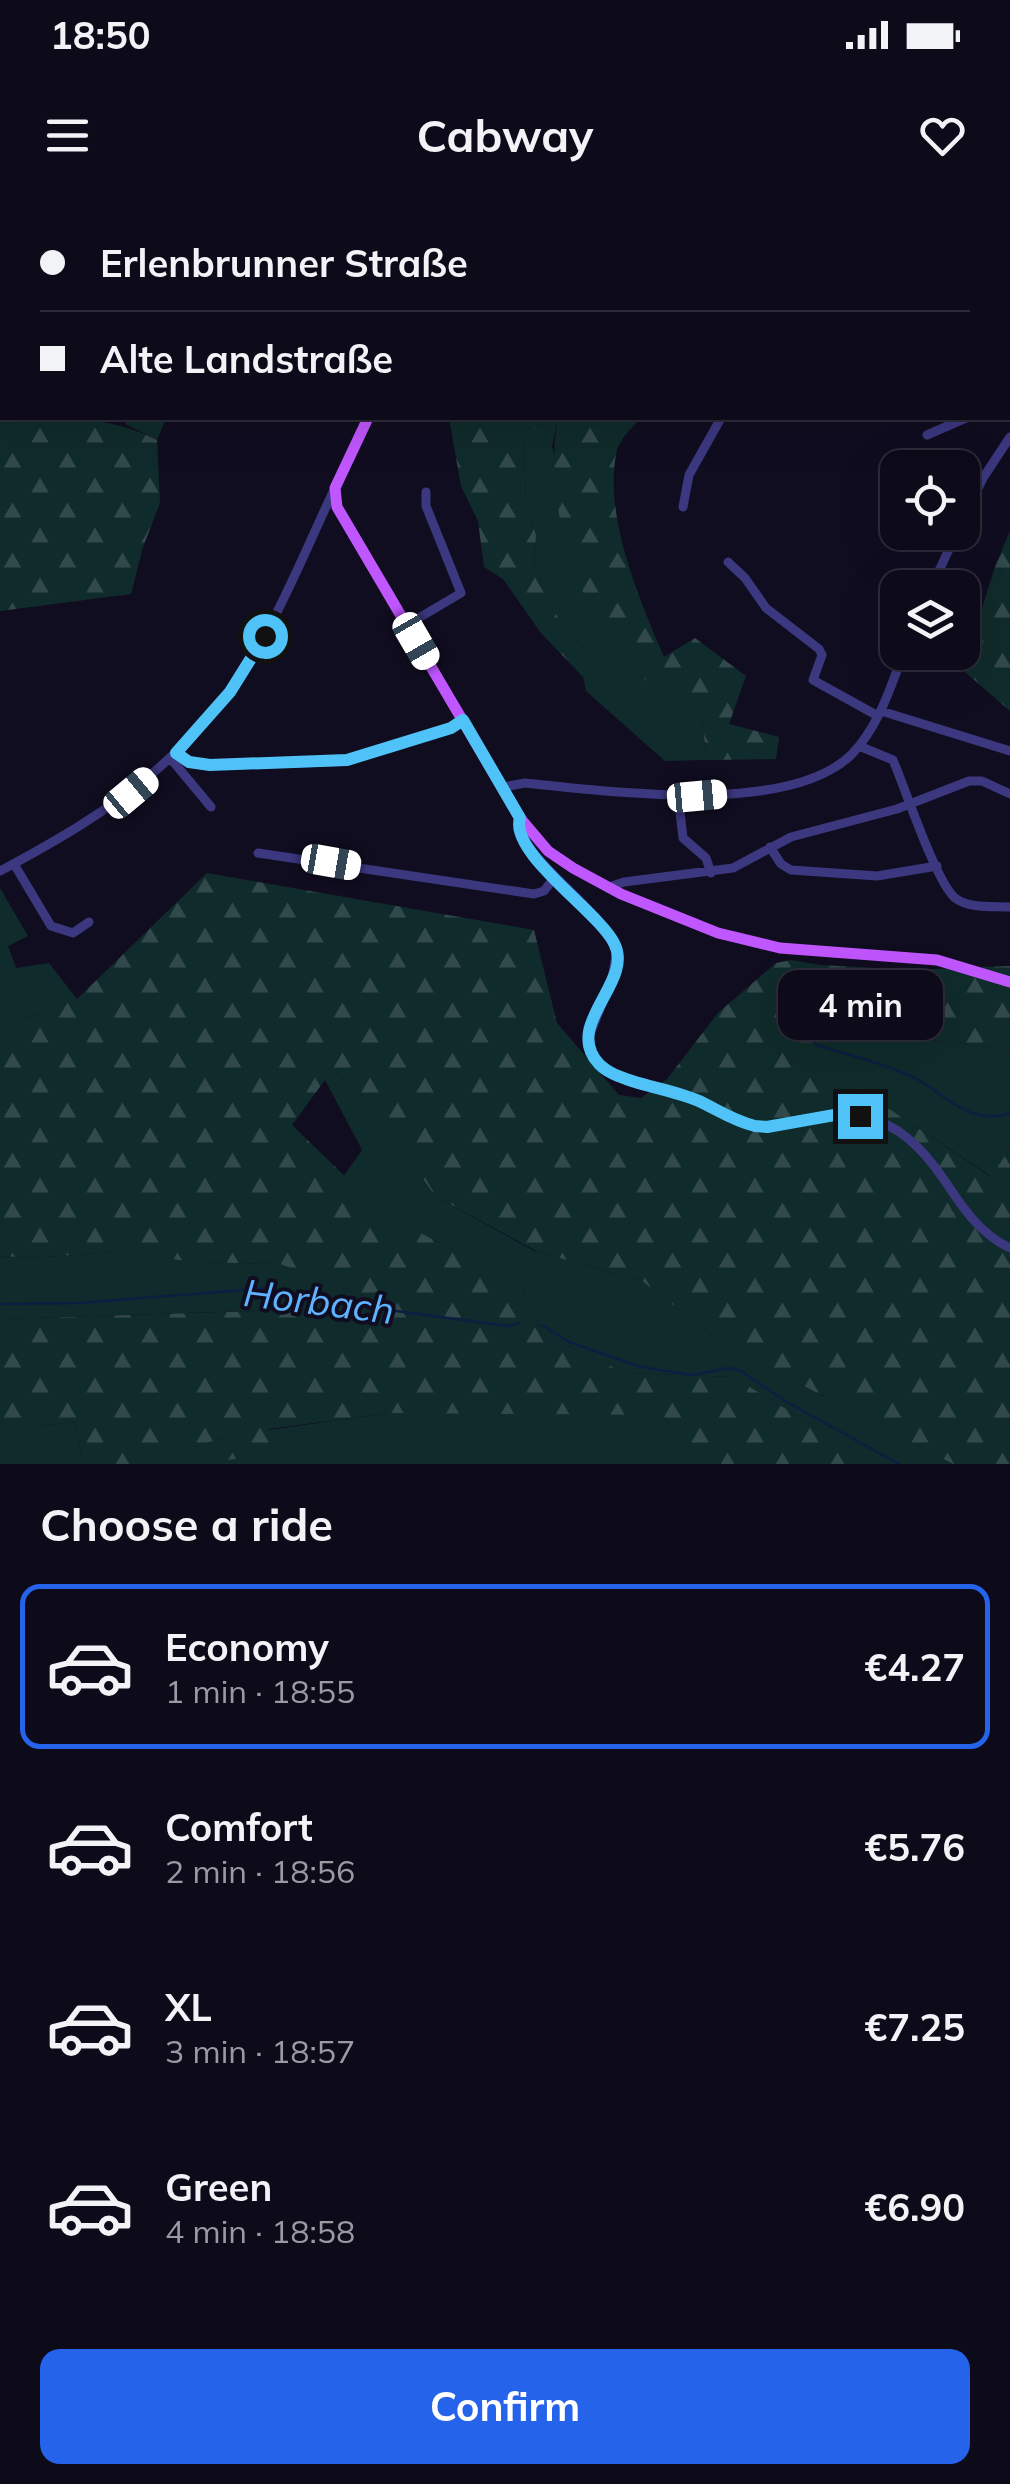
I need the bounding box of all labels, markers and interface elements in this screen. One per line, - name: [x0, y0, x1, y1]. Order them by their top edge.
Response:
- text: 18:50: [50, 11, 151, 59]
- text: Cabway: [417, 107, 593, 163]
- icon: menu: [40, 108, 95, 163]
- icon: heart: [915, 108, 970, 163]
- text: Erlenbrunner Straße: [100, 239, 468, 287]
- text: Alte Landstraße: [100, 335, 393, 383]
- map controls: [880, 450, 980, 670]
- button: locate: [880, 450, 980, 550]
- button: layers: [880, 570, 980, 670]
- car: [388, 608, 444, 674]
- route start: [243, 614, 288, 659]
- car: [98, 762, 164, 824]
- car: [666, 778, 728, 814]
- car: [299, 842, 363, 882]
- callout: 4 min: [778, 971, 942, 1041]
- text: 4 min: [818, 985, 903, 1025]
- route end: [838, 1094, 883, 1139]
- water label: Horbach: [241, 1268, 397, 1334]
- text: Choose a ride: [40, 1496, 333, 1552]
- icon: car: [45, 1622, 135, 1712]
- text: Economy: [165, 1623, 329, 1671]
- text: €4.27: [864, 1643, 965, 1691]
- text: 1 min · 18:55: [165, 1671, 355, 1711]
- icon: car: [45, 1802, 135, 1892]
- text: Comfort: [165, 1803, 313, 1851]
- text: €5.76: [864, 1823, 965, 1871]
- text: 2 min · 18:56: [165, 1851, 355, 1891]
- icon: car: [45, 1982, 135, 2072]
- text: XL: [165, 1983, 212, 2031]
- text: €7.25: [864, 2003, 965, 2051]
- text: 3 min · 18:57: [165, 2031, 355, 2071]
- icon: car: [45, 2162, 135, 2252]
- text: Green: [165, 2163, 272, 2211]
- text: €6.90: [864, 2183, 965, 2231]
- text: 4 min · 18:58: [165, 2211, 355, 2251]
- button: Confirm: [40, 2349, 970, 2464]

